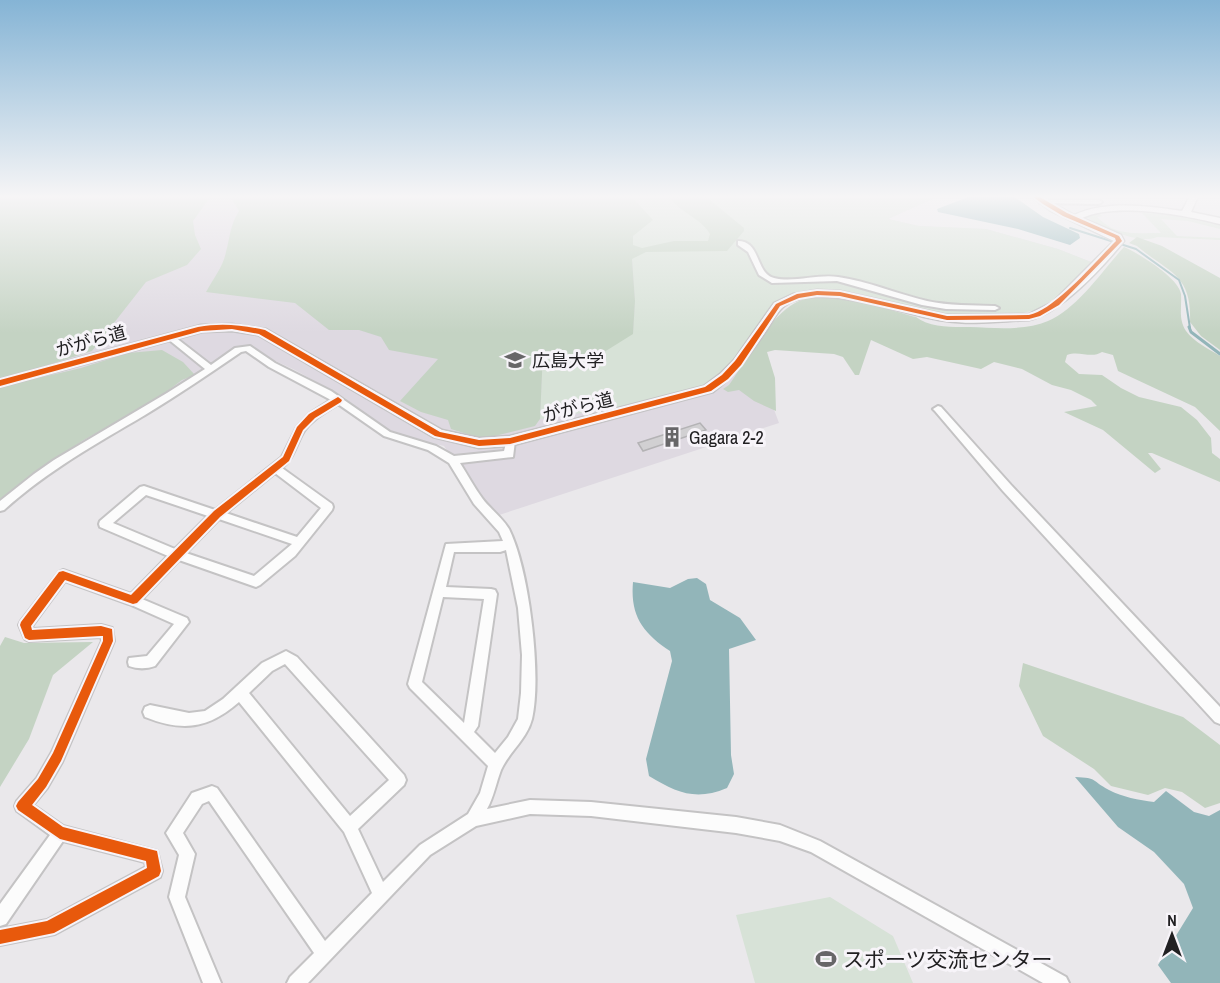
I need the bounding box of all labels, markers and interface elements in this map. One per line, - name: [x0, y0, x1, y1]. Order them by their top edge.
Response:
- street label: ががら道: [53, 320, 129, 362]
- school or university icon: 広島大学: [503, 348, 527, 372]
- place label: 広島大学: [532, 348, 604, 373]
- street label: ががら道: [540, 386, 616, 428]
- building icon: Gagara 2-2: [660, 425, 684, 449]
- place label: Gagara 2-2: [689, 425, 764, 450]
- north arrow: [1142, 905, 1202, 965]
- text: N: [1167, 909, 1177, 931]
- place label: スポーツ交流センター: [843, 945, 1053, 974]
- sports icon: スポーツ交流センター: [814, 947, 838, 971]

